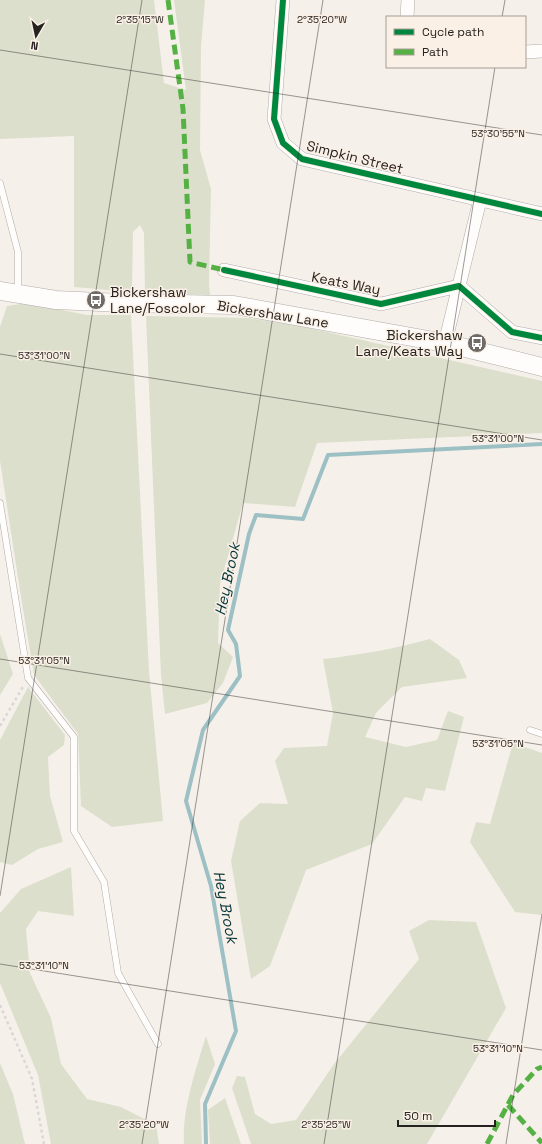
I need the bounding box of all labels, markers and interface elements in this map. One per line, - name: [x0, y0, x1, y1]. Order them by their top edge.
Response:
- text: 2°35'15"W: [116, 13, 164, 26]
- text: 2°35'20"W: [297, 13, 347, 26]
- north arrow: [16, 16, 56, 56]
- legend: [386, 16, 526, 68]
- text: Cycle path: [422, 24, 484, 40]
- text: N: [30, 38, 39, 53]
- text: Path: [422, 44, 448, 60]
- text: 53°30'55"N: [471, 127, 525, 140]
- street label: Simpkin Street: [305, 136, 405, 178]
- street label: Keats Way: [310, 267, 382, 299]
- place label: Bickershaw Lane/Foscolor: [110, 283, 205, 317]
- bus stop icon: Bickershaw Lane/Foscolor: [85, 289, 107, 311]
- street label: Bickershaw Lane: [216, 296, 330, 332]
- place label: Bickershaw Lane/Keats Way: [355, 326, 463, 360]
- bus stop icon: Bickershaw Lane/Keats Way: [466, 332, 488, 354]
- text: 53°31'00"N: [18, 349, 70, 362]
- text: 53°31'00"N: [472, 432, 524, 445]
- water label: Hey Brook: [210, 539, 244, 617]
- text: 53°31'05"N: [18, 654, 70, 667]
- text: 53°31'05"N: [472, 737, 524, 750]
- water label: Hey Brook: [210, 869, 243, 947]
- text: 53°31'10"N: [19, 959, 69, 972]
- text: 53°31'10"N: [473, 1042, 523, 1055]
- scale bar: [398, 1102, 495, 1128]
- text: 50 m: [404, 1108, 432, 1124]
- text: 2°35'20"W: [119, 1118, 169, 1131]
- text: 2°35'25"W: [301, 1118, 351, 1131]

